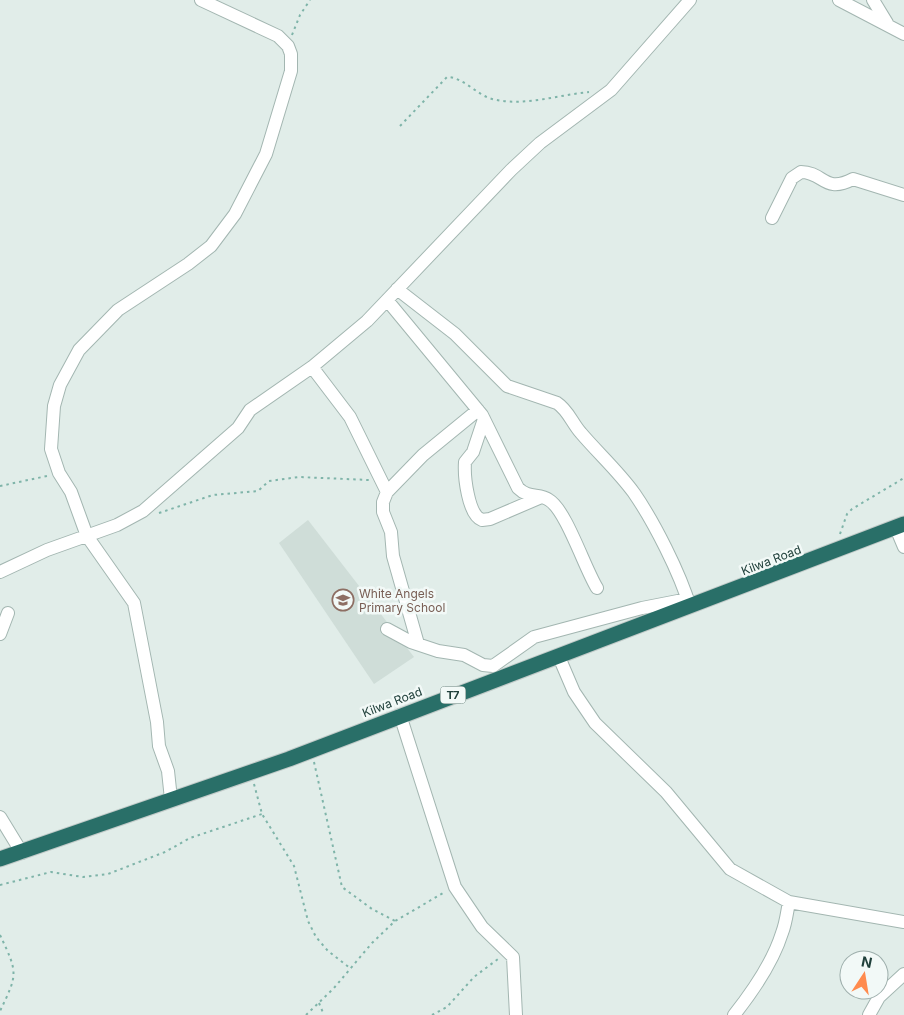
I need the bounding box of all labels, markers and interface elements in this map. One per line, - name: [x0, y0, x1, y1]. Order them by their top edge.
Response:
- street label: Kilwa Road: [739, 542, 803, 578]
- place label: White Angels Primary School: [359, 586, 445, 615]
- school or university icon: White Angels Primary School: [331, 588, 355, 612]
- street label: Kilwa Road: [360, 684, 424, 720]
- road number: T7: [440, 686, 466, 704]
- north arrow: [839, 950, 889, 1000]
- text: N: [860, 952, 874, 971]

